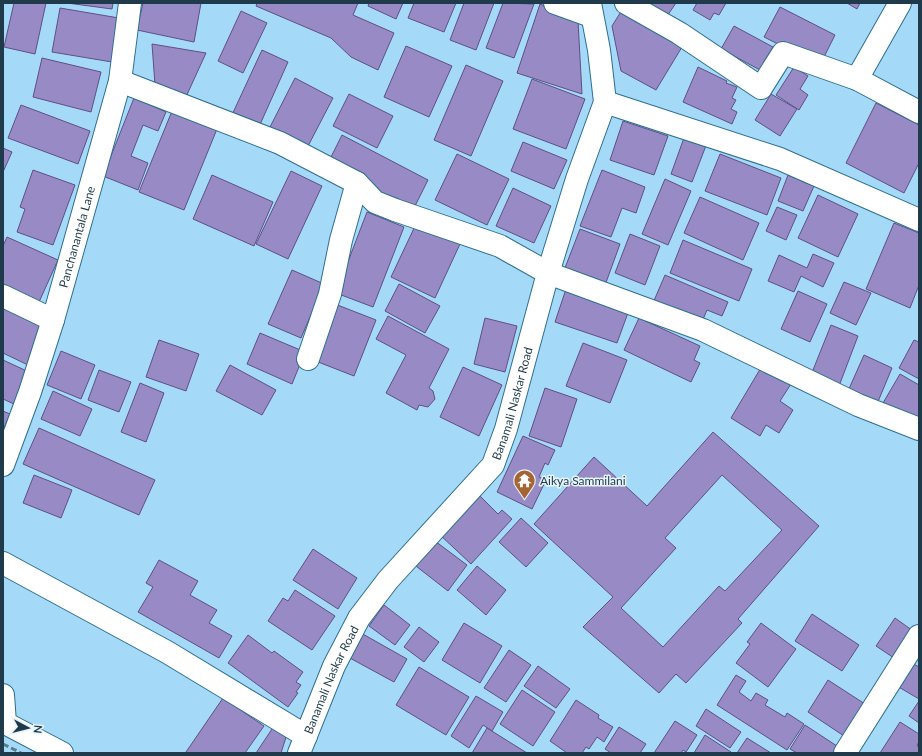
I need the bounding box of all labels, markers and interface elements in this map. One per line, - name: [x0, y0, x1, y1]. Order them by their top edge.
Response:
- street label: Panchanantala Lane: [55, 184, 98, 289]
- street label: Banamali Naskar Road: [488, 345, 535, 462]
- temple icon: Aikya Sammilani: [512, 467, 538, 500]
- place label: Aikya Sammilani: [540, 473, 626, 488]
- street label: Banamali Naskar Road: [300, 623, 361, 736]
- north arrow: [8, 708, 48, 748]
- text: N: [31, 724, 45, 734]

